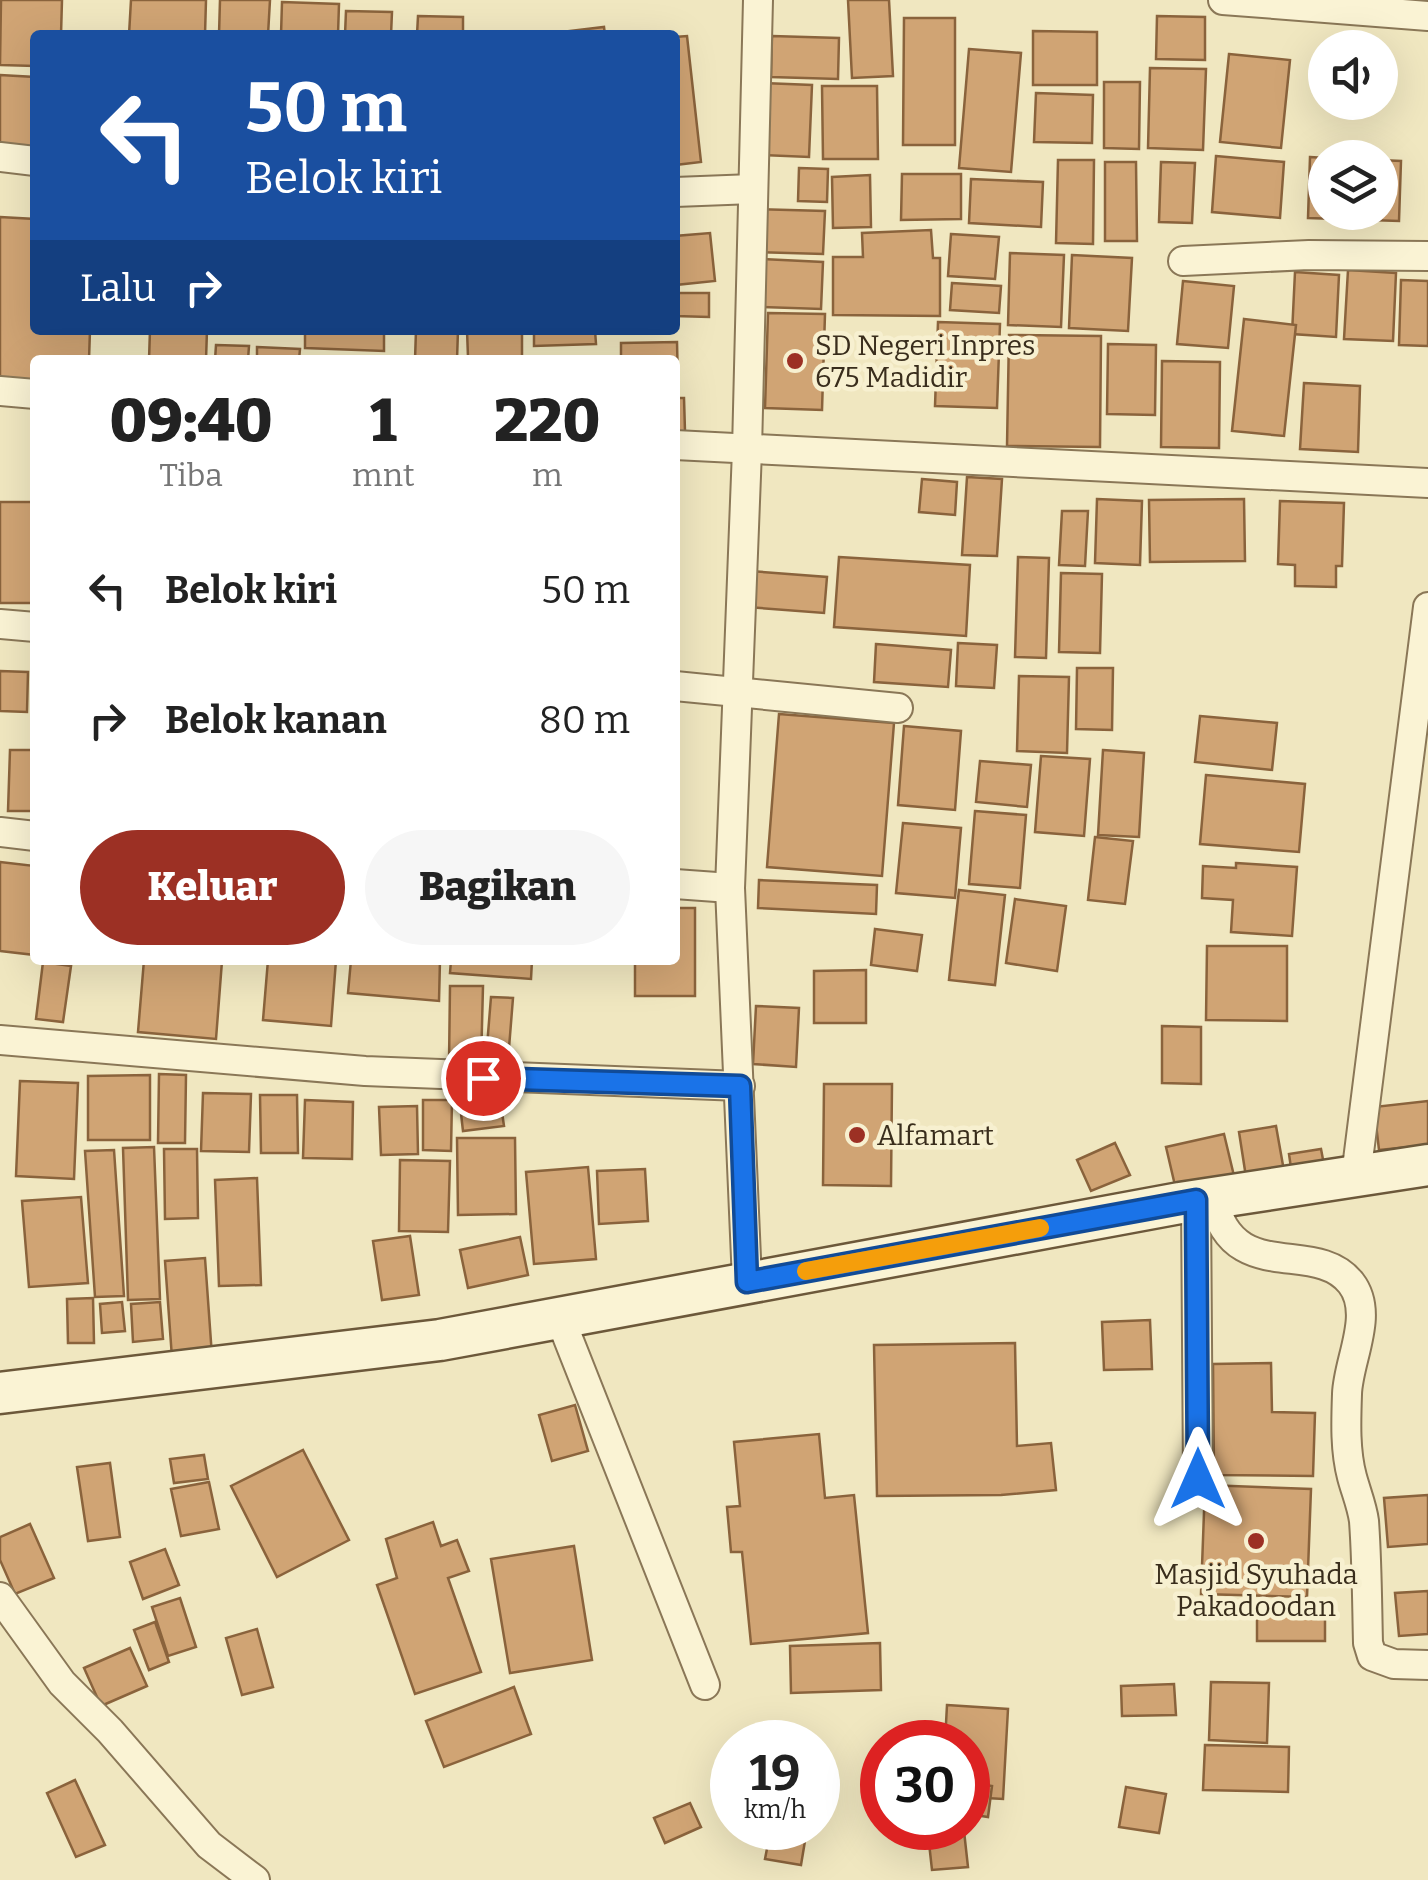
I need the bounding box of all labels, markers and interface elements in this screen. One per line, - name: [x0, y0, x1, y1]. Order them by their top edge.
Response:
- map controls: [1308, 30, 1398, 230]
- button: sound: [1308, 30, 1398, 120]
- text: 50 m: [245, 66, 407, 150]
- icon: left: [80, 70, 210, 200]
- button: layers: [1308, 140, 1398, 230]
- text: Belok kiri: [245, 151, 442, 205]
- icon: right: [176, 260, 231, 315]
- text: Lalu: [80, 265, 156, 311]
- place label: SD Negeri Inpres 675 Madidir: [815, 329, 1035, 394]
- marker: SD Negeri Inpres 675 Madidir: [784, 350, 806, 372]
- text: 09:40: [109, 385, 273, 457]
- text: 1: [370, 385, 397, 457]
- text: 220: [494, 385, 600, 457]
- text: Tiba: [159, 456, 223, 494]
- text: mnt: [352, 456, 414, 494]
- text: m: [532, 456, 562, 494]
- icon: left: [80, 563, 135, 618]
- text: Belok kiri: [165, 567, 337, 613]
- text: 50 m: [541, 567, 630, 613]
- icon: right: [80, 693, 135, 748]
- text: Belok kanan: [165, 697, 387, 743]
- text: 80 m: [539, 697, 630, 743]
- button: Keluar: [80, 830, 345, 945]
- button: Bagikan: [365, 830, 630, 945]
- pin: [441, 1036, 526, 1121]
- icon: arrive: [456, 1051, 511, 1106]
- place label: Alfamart: [877, 1119, 994, 1152]
- marker: Alfamart: [846, 1124, 868, 1146]
- position arrow: [1146, 1427, 1250, 1531]
- marker: Masjid Syuhada Pakadoodan: [1245, 1530, 1267, 1552]
- place label: Masjid Syuhada Pakadoodan: [1154, 1558, 1358, 1623]
- speed limit sign: 30: [860, 1720, 990, 1850]
- text: 19: [749, 1743, 801, 1803]
- text: km/h: [744, 1795, 806, 1825]

